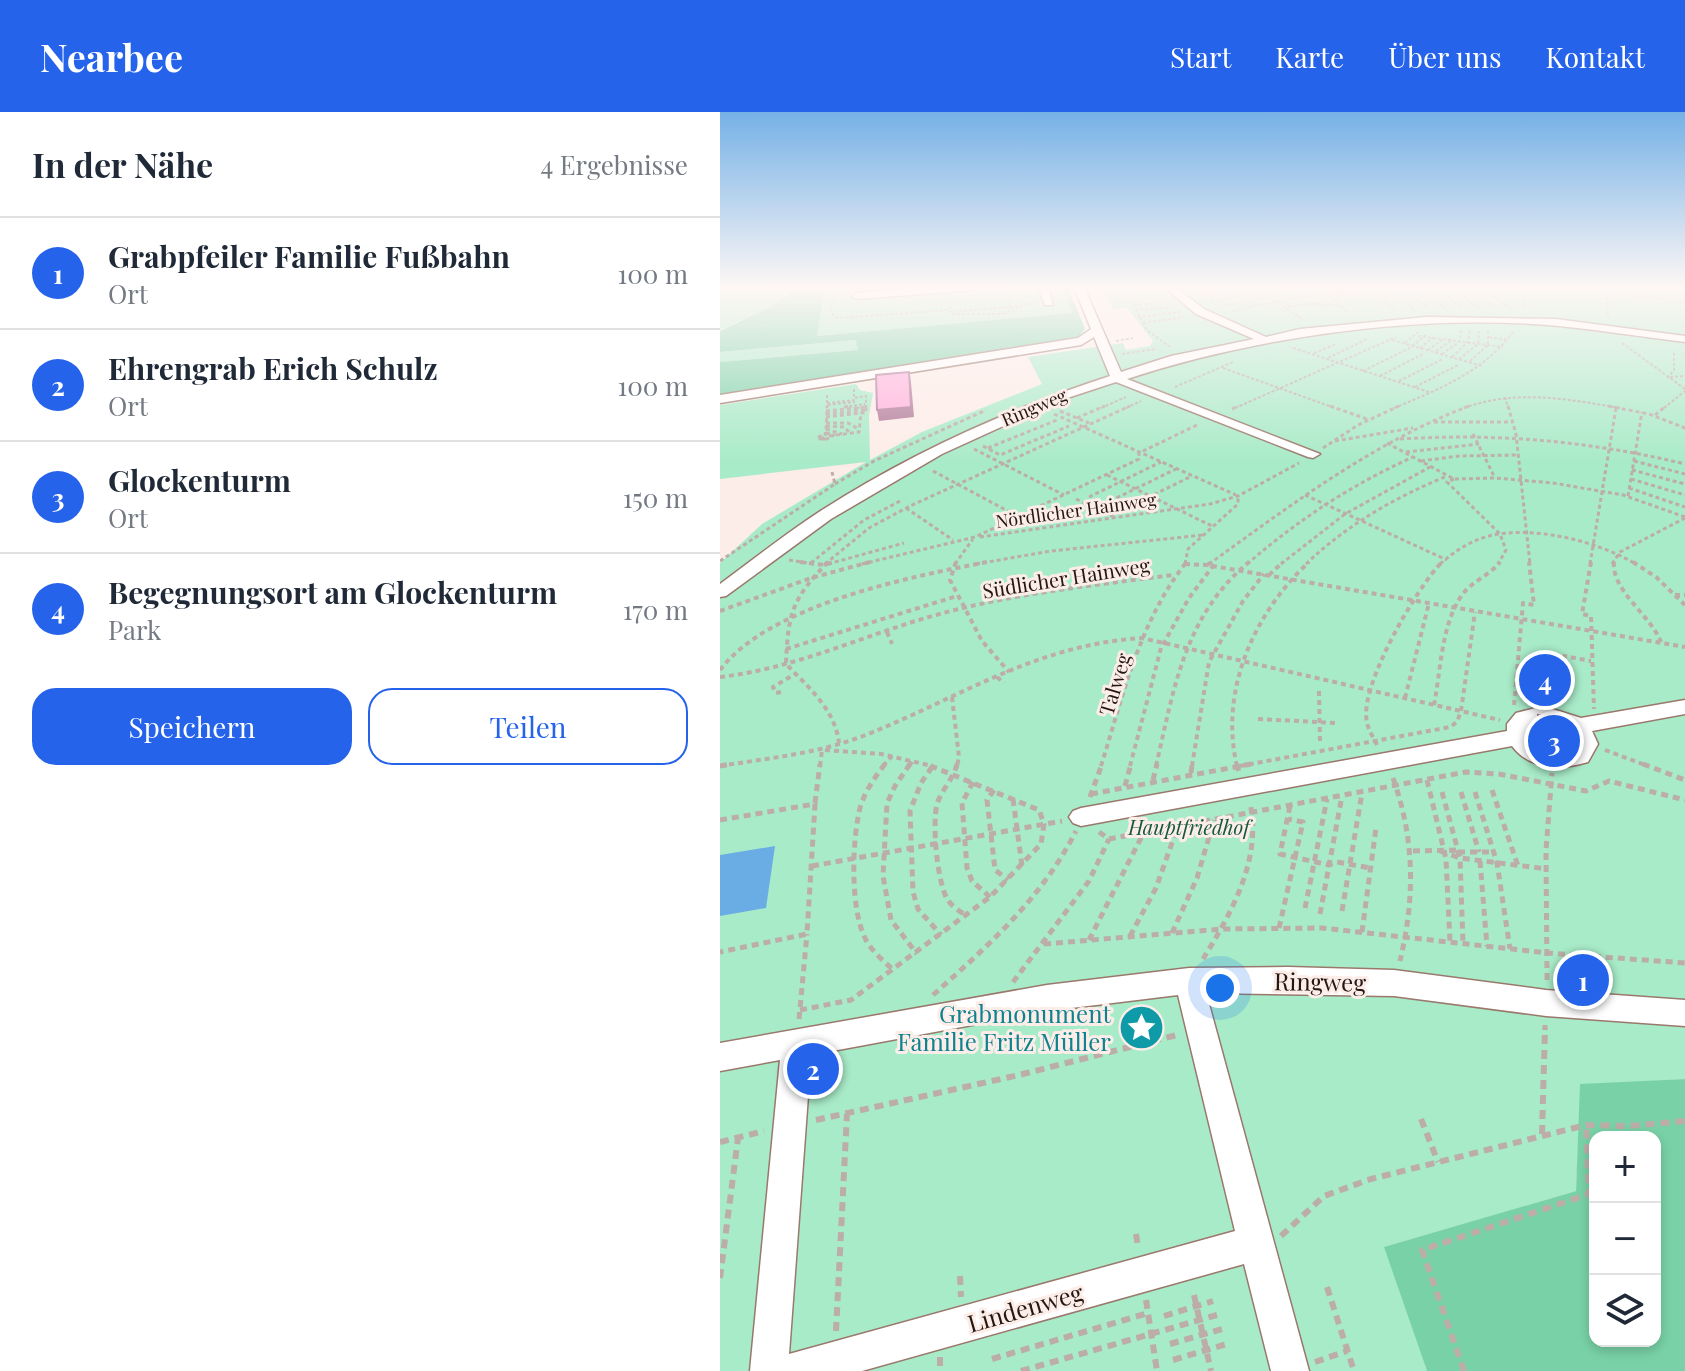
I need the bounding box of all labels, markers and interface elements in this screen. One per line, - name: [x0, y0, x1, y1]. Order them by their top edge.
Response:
- text: Nearbee: [40, 31, 183, 82]
- text: Start: [1170, 38, 1231, 75]
- text: Karte: [1275, 38, 1344, 75]
- text: Über uns: [1388, 38, 1501, 75]
- text: Kontakt: [1545, 38, 1645, 75]
- text: In der Nähe: [32, 141, 213, 187]
- text: 4 Ergebnisse: [540, 147, 688, 182]
- text: Grabpfeiler Familie Fußbahn: [108, 236, 510, 276]
- text: 1: [53, 256, 63, 291]
- text: 100 m: [618, 256, 688, 291]
- text: Ort: [108, 276, 148, 311]
- text: Ehrengrab Erich Schulz: [108, 348, 438, 388]
- text: 2: [51, 368, 65, 403]
- text: 100 m: [618, 368, 688, 403]
- street label: Ringweg: [997, 382, 1071, 432]
- text: Ort: [108, 388, 148, 423]
- text: Glockenturm: [108, 460, 291, 500]
- text: 3: [52, 480, 64, 515]
- text: 150 m: [623, 480, 688, 515]
- street label: Nördlicher Hainweg: [994, 487, 1158, 533]
- text: Ort: [108, 500, 148, 535]
- street label: Südlicher Hainweg: [980, 550, 1152, 604]
- text: Begegnungsort am Glockenturm: [108, 572, 557, 612]
- text: 4: [51, 592, 65, 627]
- text: 170 m: [623, 592, 688, 627]
- text: Park: [108, 612, 161, 647]
- street label: Talweg: [1092, 649, 1136, 718]
- pin: 4: [1519, 650, 1571, 710]
- button: Speichern: [32, 688, 352, 765]
- button: Teilen: [368, 688, 688, 765]
- pin: 3: [1528, 711, 1580, 771]
- park label: Hauptfriedhof: [1127, 813, 1253, 840]
- pin: 1: [1557, 950, 1609, 1010]
- street label: Ringweg: [1274, 964, 1367, 998]
- your location: [1200, 968, 1240, 1008]
- place label: Grabmonument Familie Fritz Müller: [897, 997, 1111, 1057]
- place icon: Grabmonument Familie Fritz Müller: [1118, 1003, 1166, 1051]
- pin: 2: [787, 1039, 839, 1099]
- map controls: [1589, 1131, 1661, 1347]
- button: +: [1589, 1131, 1661, 1203]
- button: −: [1589, 1203, 1661, 1275]
- street label: Lindenweg: [964, 1275, 1087, 1339]
- button: layers: [1589, 1275, 1661, 1347]

